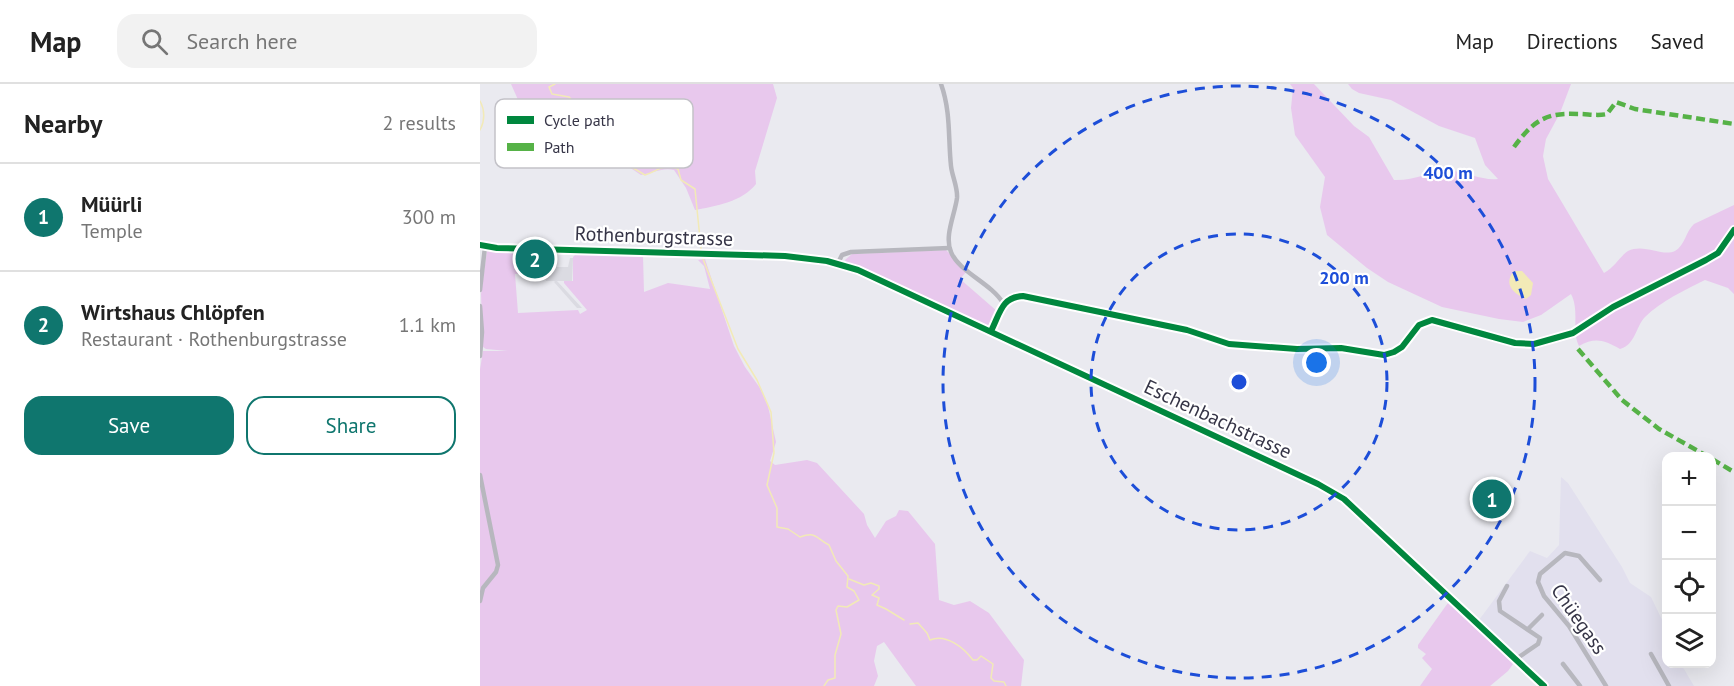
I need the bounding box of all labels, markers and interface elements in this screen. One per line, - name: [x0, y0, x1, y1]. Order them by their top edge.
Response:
- search box: [117, 14, 537, 68]
- text: Map: [30, 23, 81, 60]
- icon: search: [138, 25, 171, 58]
- text: Search here: [186, 27, 297, 55]
- text: Map: [1455, 28, 1494, 55]
- text: Directions: [1527, 28, 1618, 55]
- text: Saved: [1651, 28, 1704, 55]
- legend: [495, 99, 693, 168]
- text: Nearby: [24, 107, 102, 140]
- text: 2 results: [383, 110, 456, 136]
- text: Cycle path: [544, 110, 615, 130]
- text: Path: [544, 137, 575, 157]
- text: 400 m: [1423, 161, 1473, 184]
- text: Müürli: [81, 190, 142, 218]
- text: 1: [38, 204, 49, 230]
- text: 300 m: [402, 204, 456, 230]
- text: Temple: [81, 218, 143, 244]
- street label: Rothenburgstrasse: [574, 220, 734, 252]
- pin: 2: [516, 236, 554, 282]
- text: 200 m: [1319, 266, 1369, 289]
- text: Wirtshaus Chlöpfen: [81, 298, 265, 326]
- text: 2: [38, 312, 49, 338]
- text: 1.1 km: [399, 312, 456, 338]
- text: Restaurant · Rothenburgstrasse: [81, 326, 347, 352]
- your location: [1302, 348, 1331, 377]
- centre of rings: [1229, 372, 1249, 392]
- street label: Eschenbachstrasse: [1140, 373, 1296, 465]
- button: Save: [24, 396, 234, 455]
- button: Share: [246, 396, 456, 455]
- map controls: [1662, 452, 1716, 668]
- button: +: [1662, 452, 1716, 506]
- pin: 1: [1472, 476, 1512, 522]
- button: −: [1662, 506, 1716, 560]
- button: locate: [1662, 560, 1716, 614]
- street label: Chüegass: [1545, 579, 1613, 659]
- button: layers: [1662, 614, 1716, 668]

